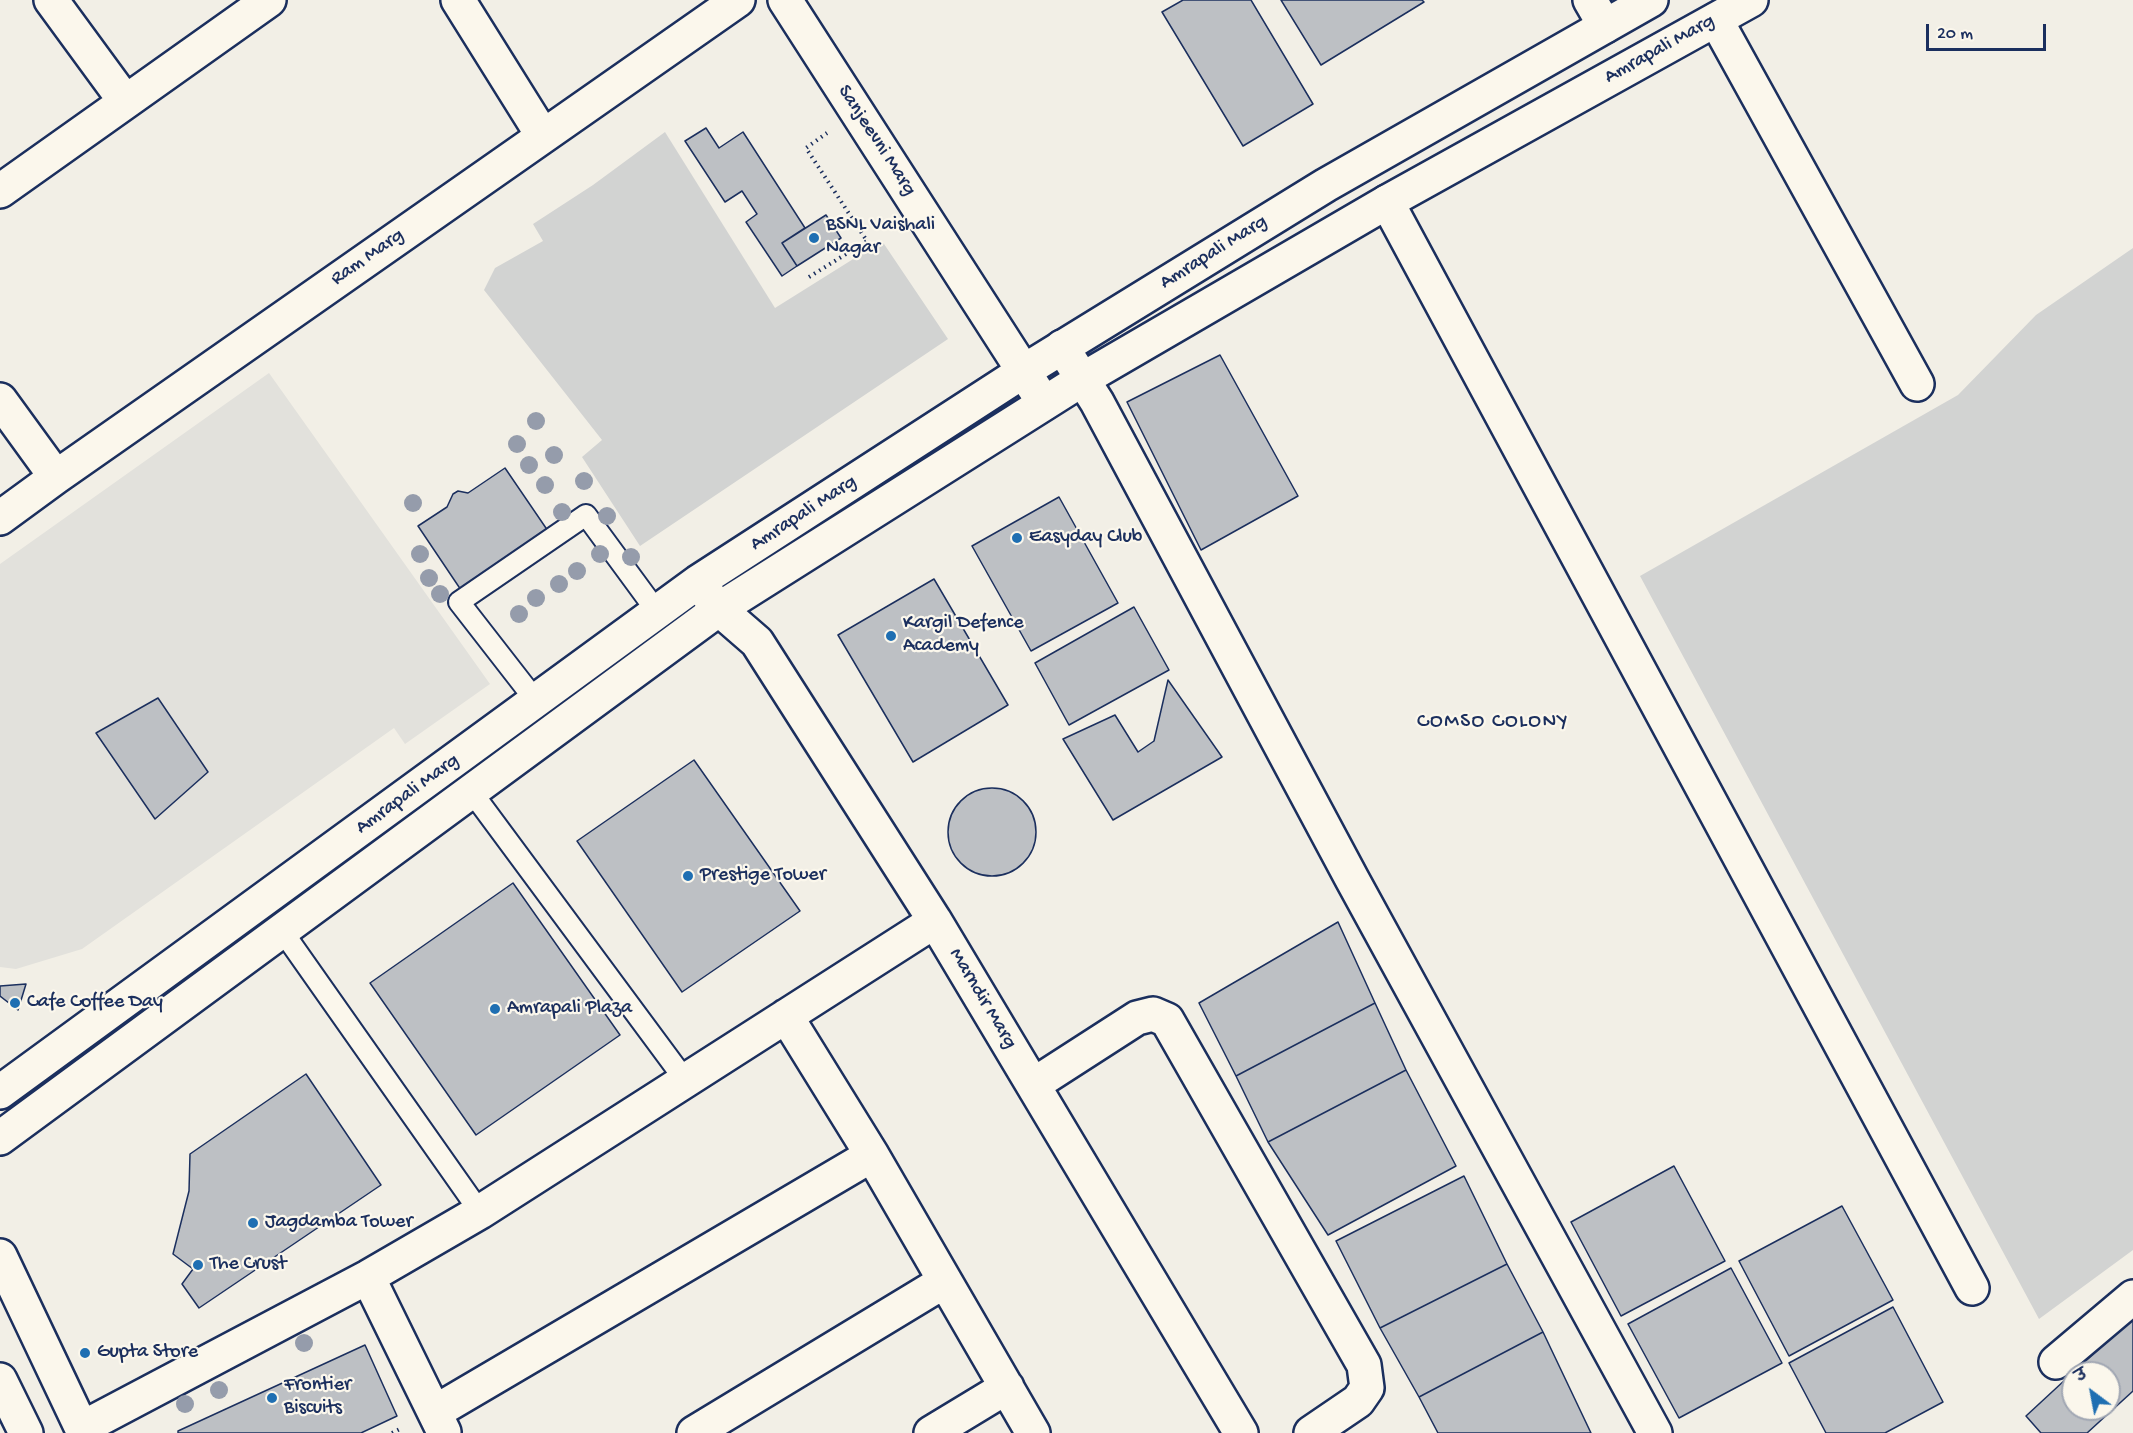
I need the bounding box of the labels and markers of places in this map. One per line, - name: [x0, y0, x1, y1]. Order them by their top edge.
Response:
- place label: BSNL Vaishali Nagar: [826, 214, 935, 261]
- marker: BSNL Vaishali Nagar: [807, 231, 821, 245]
- place label: Easyday Club: [1029, 526, 1142, 550]
- marker: Easyday Club: [1010, 531, 1024, 545]
- place label: Kargil Defence Academy: [903, 612, 1023, 659]
- marker: Kargil Defence Academy: [884, 629, 898, 643]
- place label: Prestige Tower: [700, 864, 826, 888]
- marker: Prestige Tower: [681, 869, 695, 883]
- place label: Cafe Coffee Day: [27, 991, 163, 1015]
- marker: Cafe Coffee Day: [8, 996, 22, 1010]
- place label: Amrapali Plaza: [507, 997, 632, 1021]
- marker: Amrapali Plaza: [488, 1002, 502, 1016]
- place label: Jagdamba Tower: [265, 1211, 412, 1235]
- marker: Jagdamba Tower: [246, 1216, 260, 1230]
- place label: The Crust: [210, 1253, 286, 1277]
- marker: The Crust: [191, 1258, 205, 1272]
- place label: Gupta Store: [97, 1341, 198, 1365]
- marker: Gupta Store: [78, 1346, 92, 1360]
- place label: Frontier Biscuits: [284, 1374, 351, 1421]
- marker: Frontier Biscuits: [265, 1391, 279, 1405]

